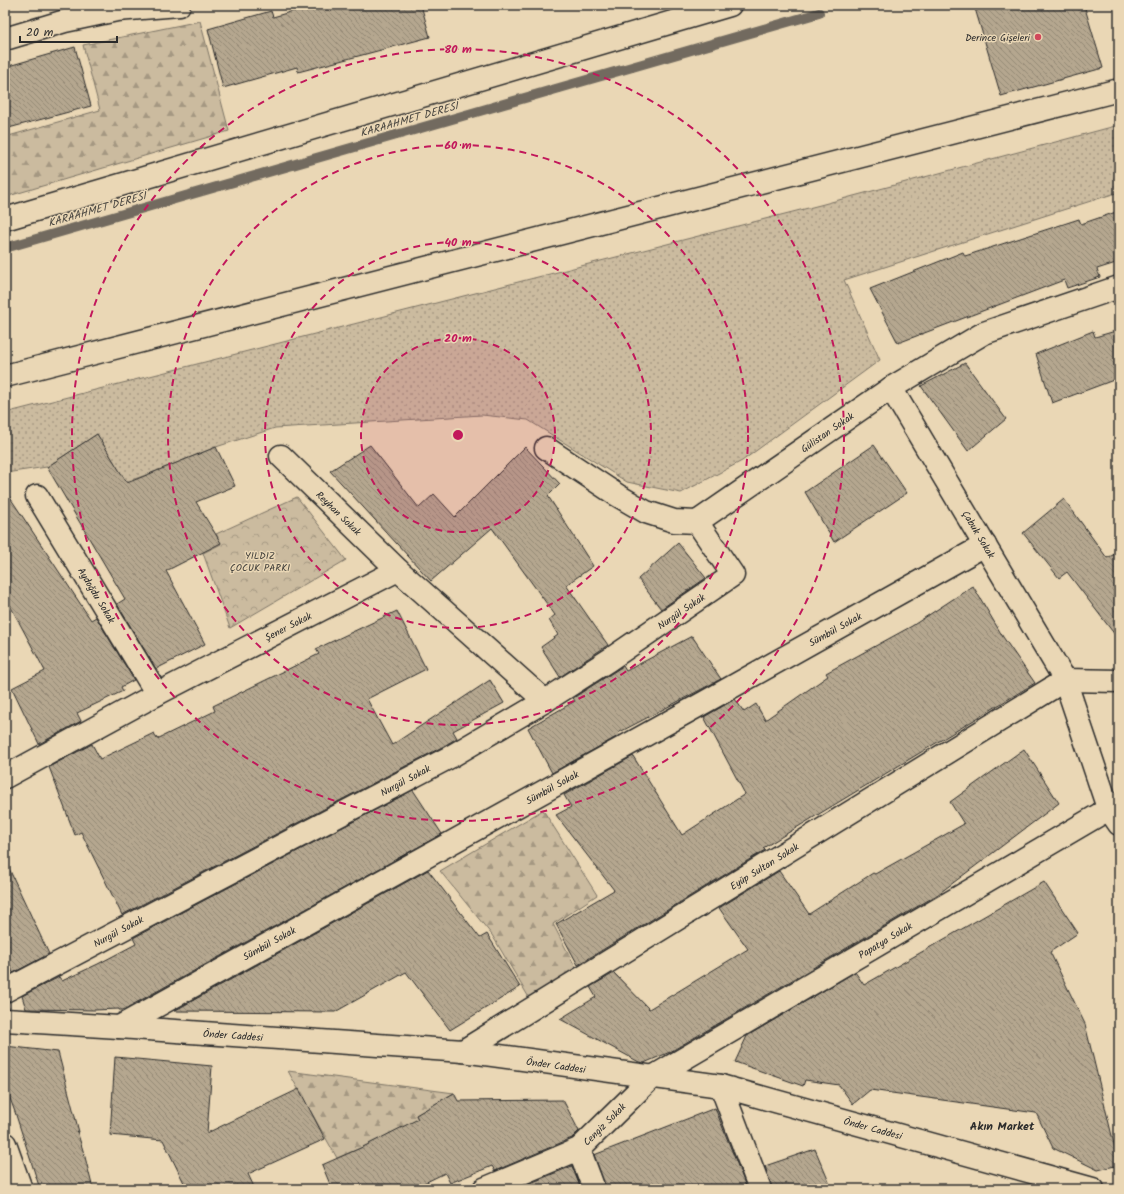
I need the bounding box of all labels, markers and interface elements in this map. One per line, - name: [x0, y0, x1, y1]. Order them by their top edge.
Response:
- scale bar: [20, 18, 117, 44]
- text: 20 m: [26, 23, 54, 42]
- place label: Derince Gişeleri: [965, 30, 1031, 46]
- marker: Derince Gişeleri: [1033, 32, 1043, 42]
- text: 80 m: [444, 40, 472, 59]
- water label: KARAAHMET DERESİ: [358, 97, 463, 143]
- text: 60 m: [444, 136, 472, 155]
- water label: KARAAHMET DERESİ: [46, 187, 151, 233]
- text: 40 m: [444, 233, 472, 252]
- text: 20 m: [444, 329, 472, 348]
- street label: Gülistan Sokak: [798, 408, 858, 457]
- centre of rings: [451, 428, 465, 442]
- street label: Reyhan Sokak: [312, 488, 365, 540]
- street label: Çabuk Sokak: [958, 508, 999, 562]
- park label: YILDIZ ÇOCUK PARKI: [230, 548, 290, 576]
- street label: Aydoğdu Sokak: [73, 565, 119, 627]
- street label: Nurgül Sokak: [654, 590, 709, 634]
- street label: Şener Sokak: [262, 608, 315, 646]
- street label: Sümbül Sokak: [806, 609, 865, 651]
- street label: Nurgül Sokak: [378, 761, 434, 801]
- street label: Sümbül Sokak: [523, 767, 582, 809]
- street label: Eyüp Sultan Sokak: [727, 839, 802, 894]
- street label: Nurgül Sokak: [91, 912, 147, 952]
- street label: Papatya Sokak: [855, 918, 916, 963]
- street label: Sümbül Sokak: [240, 923, 299, 965]
- street label: Önder Caddesi: [202, 1026, 264, 1046]
- street label: Önder Caddesi: [525, 1054, 587, 1078]
- street label: Cengiz Sokak: [580, 1099, 630, 1150]
- street label: Önder Caddesi: [842, 1113, 904, 1145]
- district label: Akın Market: [970, 1117, 1035, 1136]

